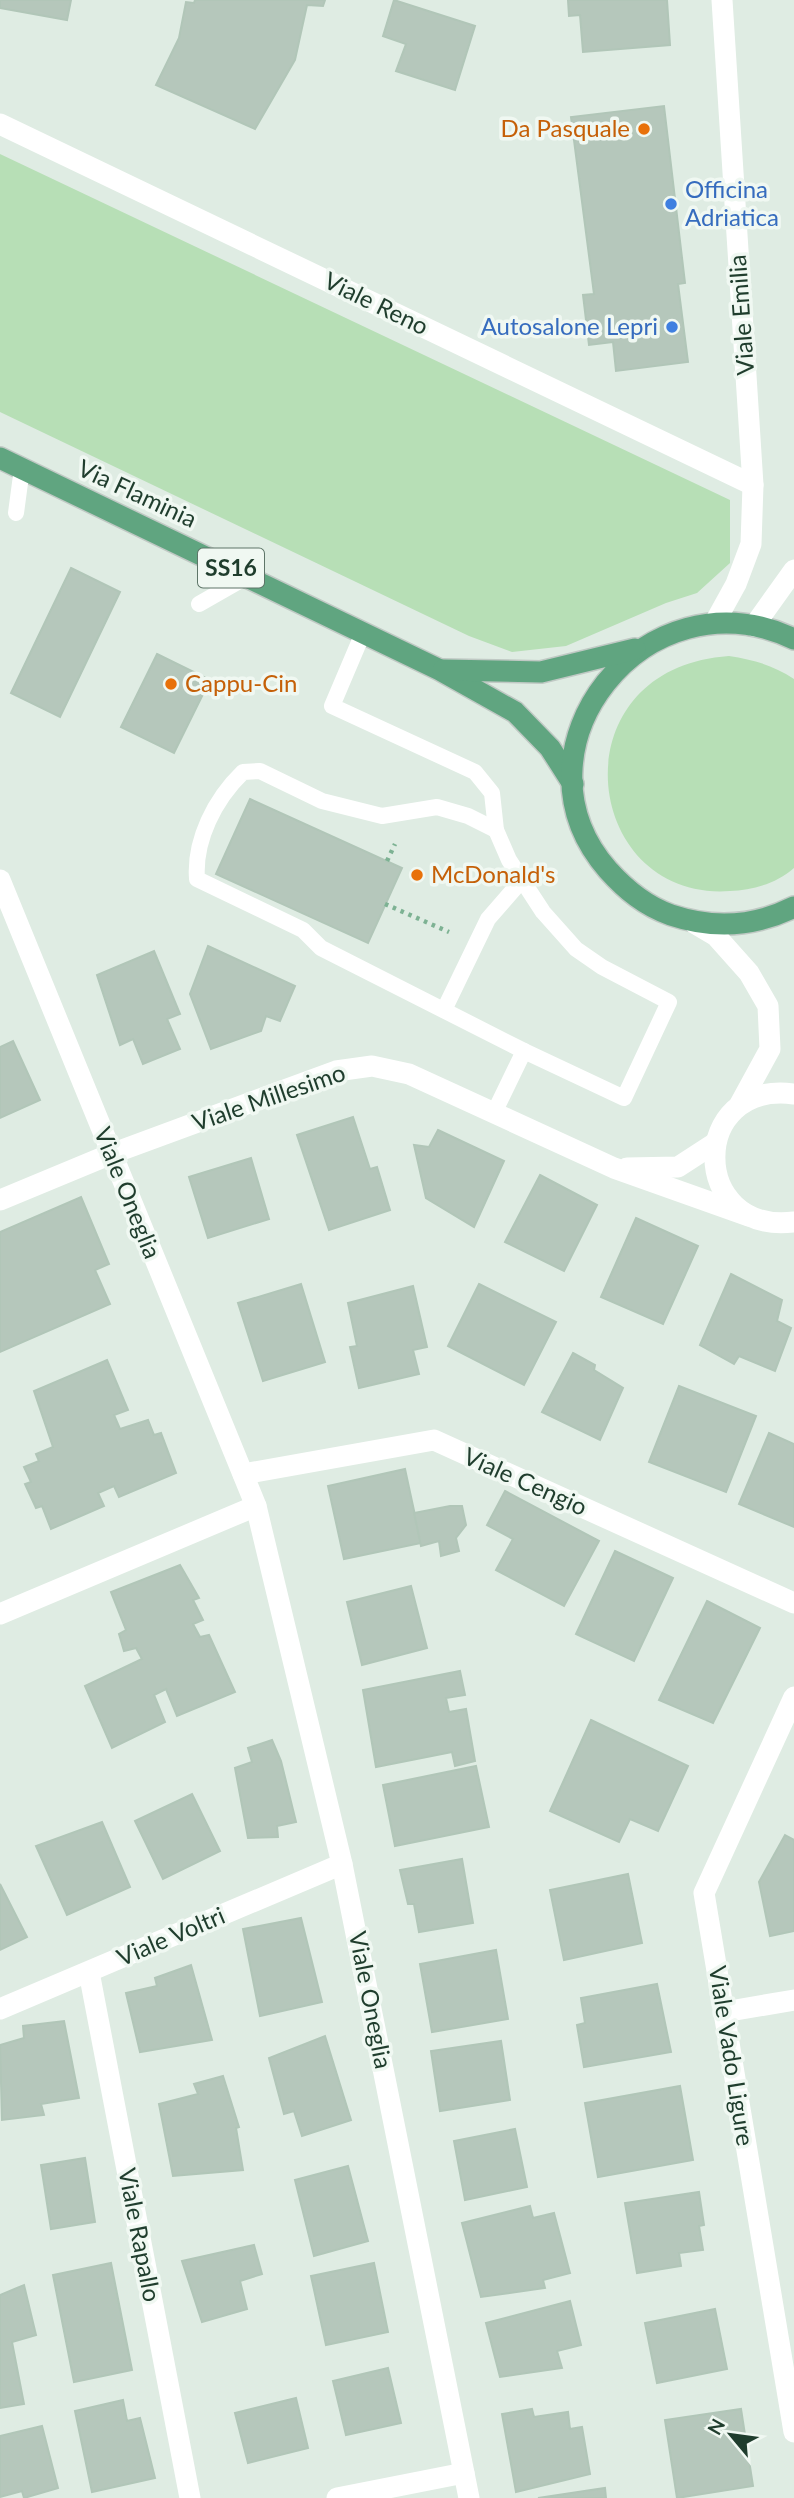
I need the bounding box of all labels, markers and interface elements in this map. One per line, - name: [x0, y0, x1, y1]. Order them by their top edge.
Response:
- place label: Da Pasquale: [501, 113, 630, 142]
- marker: Da Pasquale: [636, 121, 652, 137]
- place label: Officina Adriatica: [685, 174, 779, 231]
- marker: Officina Adriatica: [663, 196, 679, 212]
- street label: Viale Emilia: [722, 254, 759, 376]
- street label: Viale Reno: [320, 265, 434, 340]
- place label: Autosalone Lepri: [481, 311, 658, 340]
- marker: Autosalone Lepri: [664, 319, 680, 335]
- street label: Via Flaminia: [74, 453, 202, 533]
- road number: SS16: [198, 548, 264, 588]
- place label: Cappu-Cin: [185, 668, 297, 697]
- marker: Cappu-Cin: [163, 676, 179, 692]
- place label: McDonald's: [431, 859, 555, 888]
- marker: McDonald's: [409, 867, 425, 883]
- street label: Viale Millesimo: [188, 1057, 349, 1136]
- street label: Viale Oneglia: [89, 1122, 168, 1262]
- street label: Viale Cengio: [459, 1441, 592, 1521]
- street label: Viale Voltri: [112, 1900, 229, 1971]
- street label: Viale Oneglia: [344, 1929, 399, 2071]
- street label: Viale Vado Ligure: [704, 1964, 761, 2148]
- street label: Viale Rapallo: [113, 2165, 168, 2304]
- north arrow: [696, 2400, 766, 2470]
- text: N: [702, 2415, 729, 2438]

